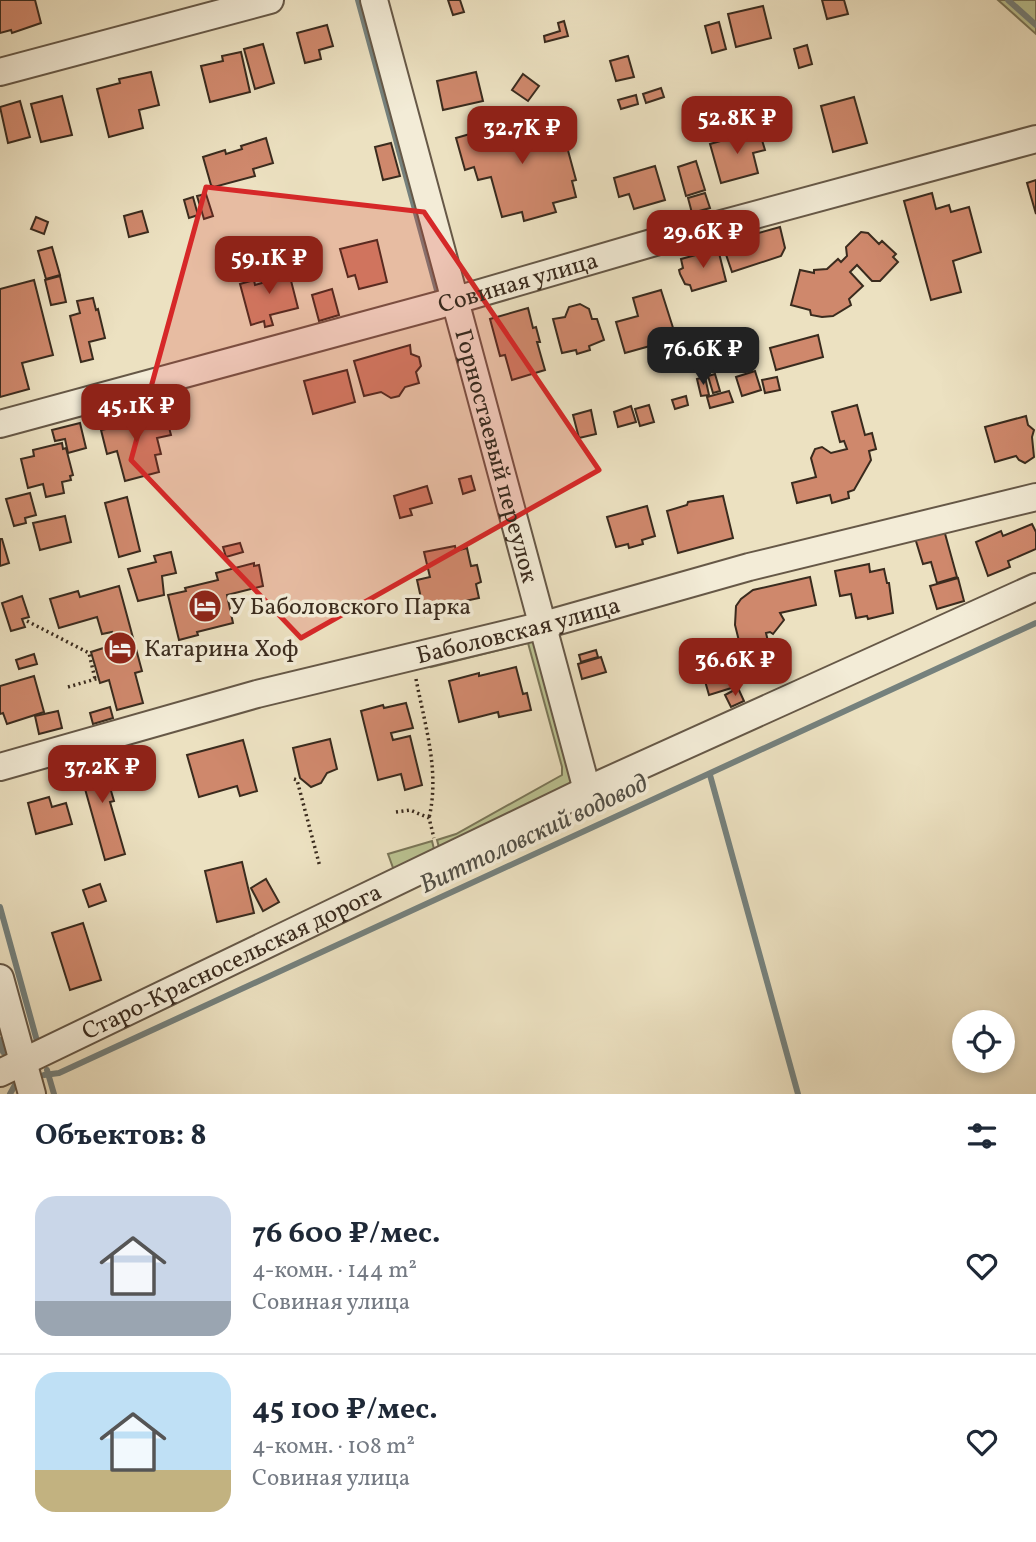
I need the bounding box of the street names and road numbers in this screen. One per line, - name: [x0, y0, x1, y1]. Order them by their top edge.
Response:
- street label: Совиная улица: [434, 244, 603, 323]
- street label: Горностаевый переулок: [444, 325, 545, 587]
- street label: Баболовская улица: [413, 589, 624, 674]
- street label: Старо-Красносельская дорога: [77, 876, 388, 1050]

